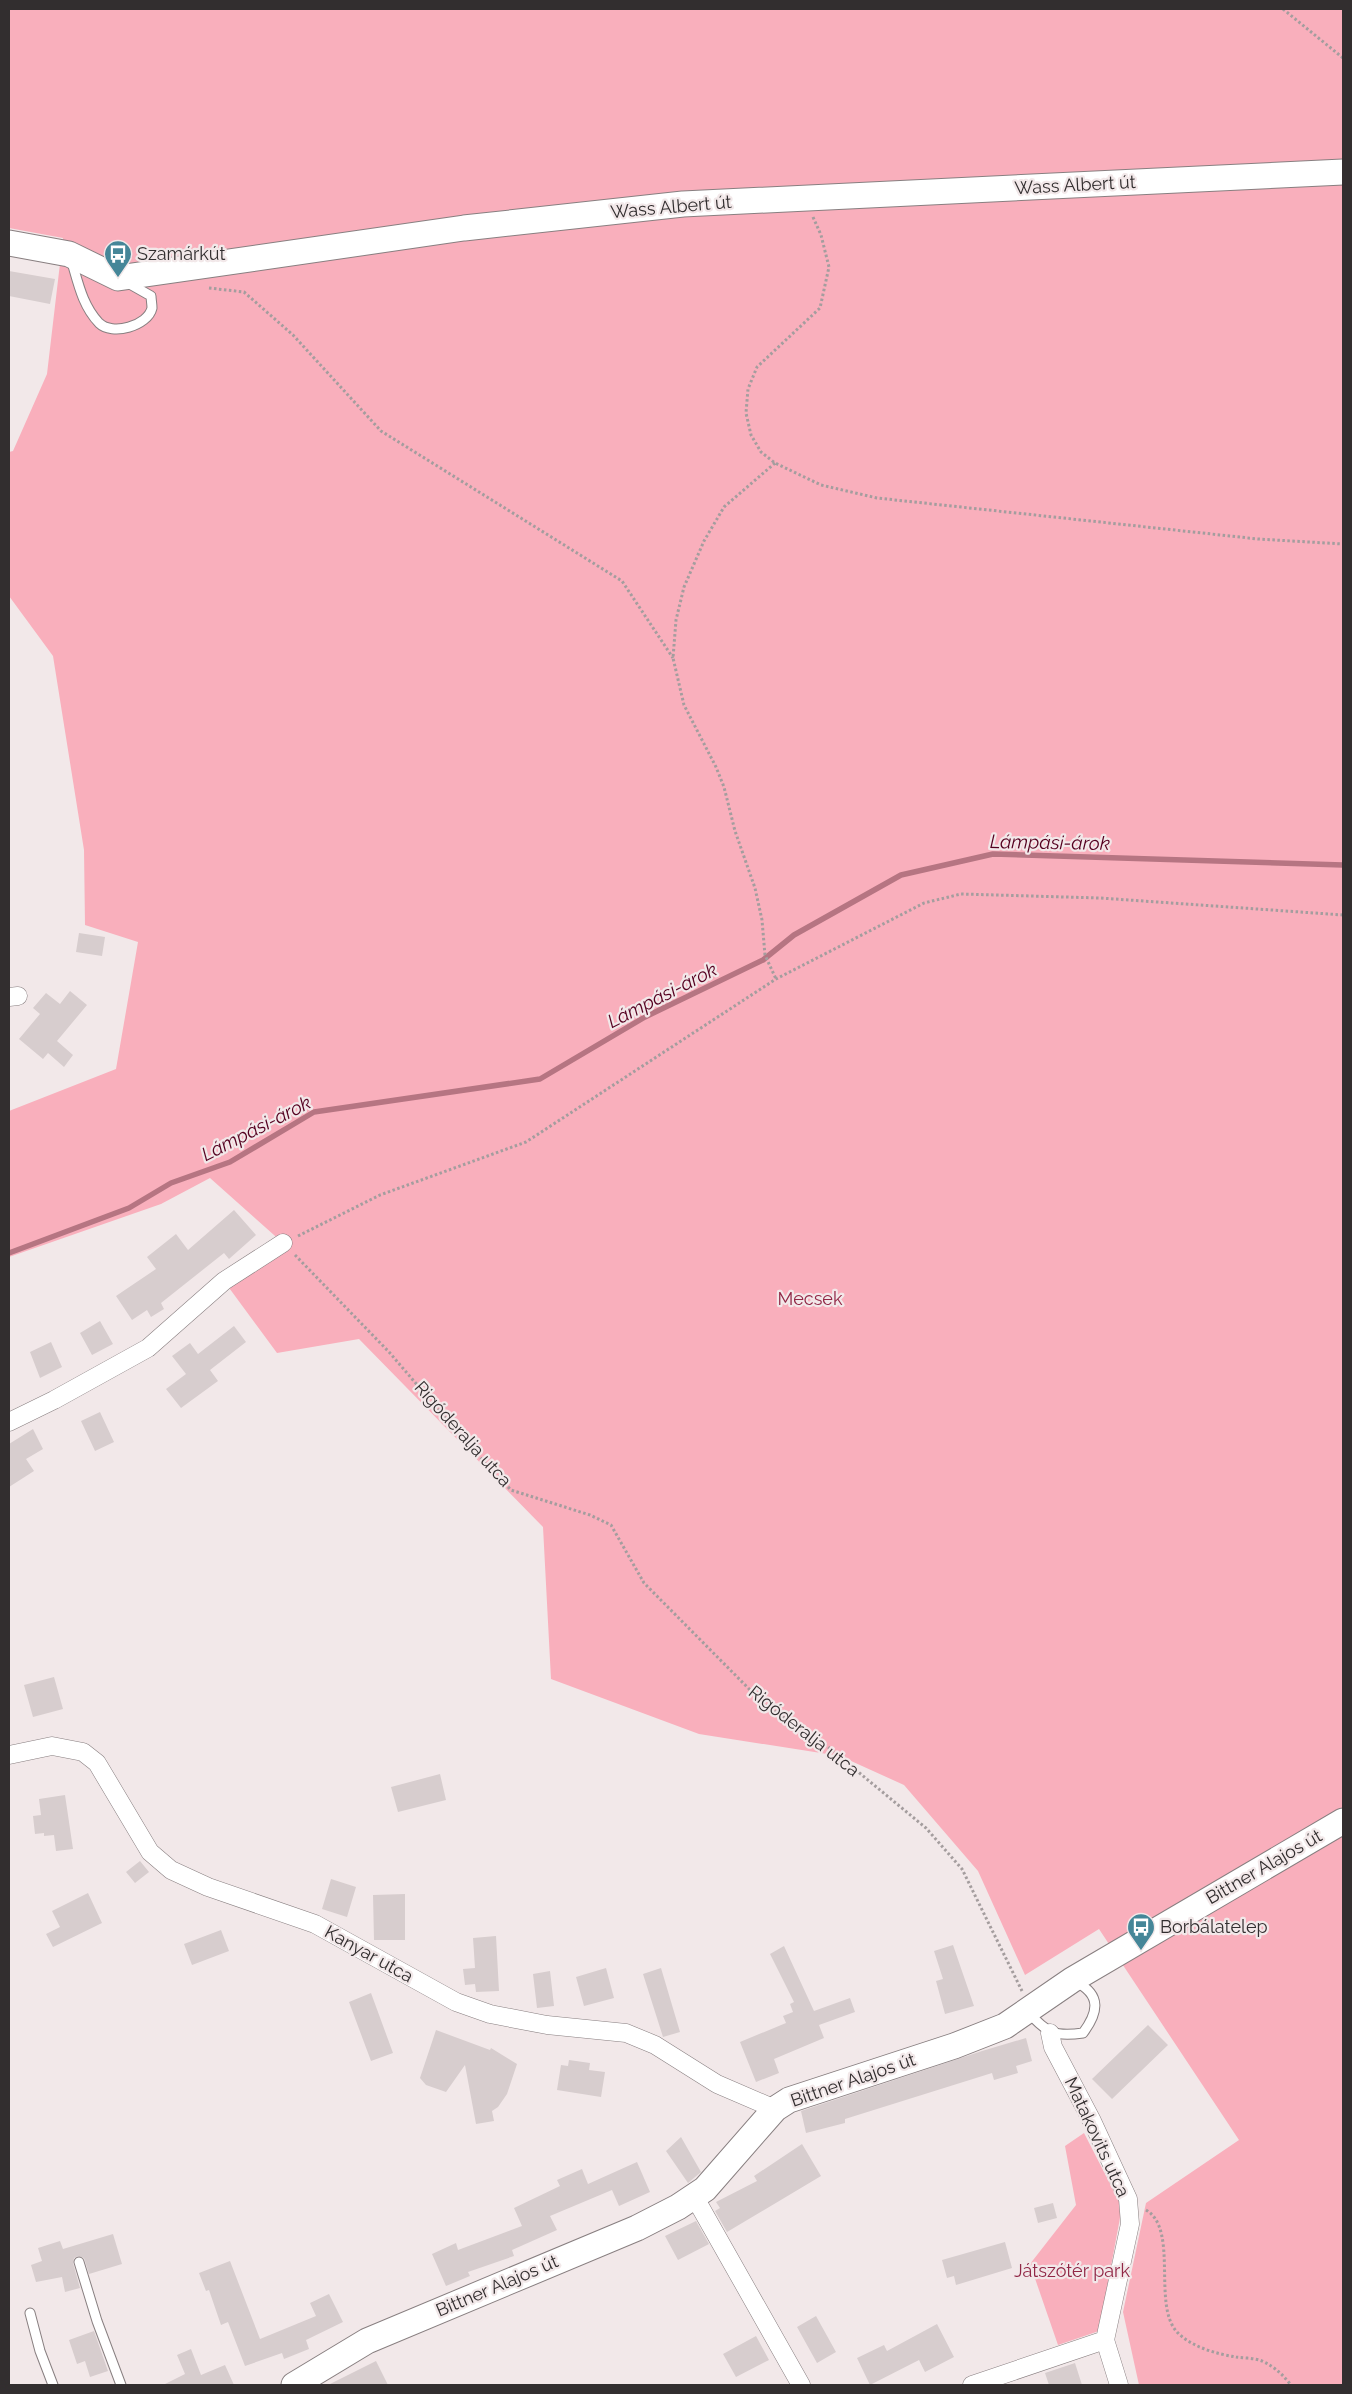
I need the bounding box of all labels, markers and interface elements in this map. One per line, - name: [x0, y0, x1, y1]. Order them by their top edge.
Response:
- street label: Wass Albert út: [1014, 171, 1136, 198]
- street label: Wass Albert út: [610, 191, 732, 222]
- bus stop icon: Szamárkút: [103, 239, 133, 278]
- place label: Szamárkút: [137, 243, 226, 264]
- water label: Lámpási-árok: [990, 830, 1110, 854]
- water label: Lámpási-árok: [603, 958, 721, 1032]
- water label: Lámpási-árok: [197, 1091, 315, 1165]
- park label: Mecsek: [778, 1288, 843, 1309]
- street label: Rigóderalja utca: [410, 1377, 516, 1491]
- street label: Rigóderalja utca: [745, 1681, 864, 1780]
- street label: Bittner Alajos út: [1202, 1825, 1326, 1908]
- bus stop icon: Borbálatelep: [1126, 1912, 1156, 1951]
- place label: Borbálatelep: [1160, 1916, 1268, 1937]
- street label: Kanyar utca: [321, 1921, 417, 1986]
- street label: Bittner Alajos út: [788, 2048, 918, 2111]
- street label: Matakovits utca: [1061, 2074, 1134, 2200]
- street label: Bittner Alajos út: [433, 2250, 561, 2321]
- park label: Játszótér park: [1014, 2260, 1130, 2281]

